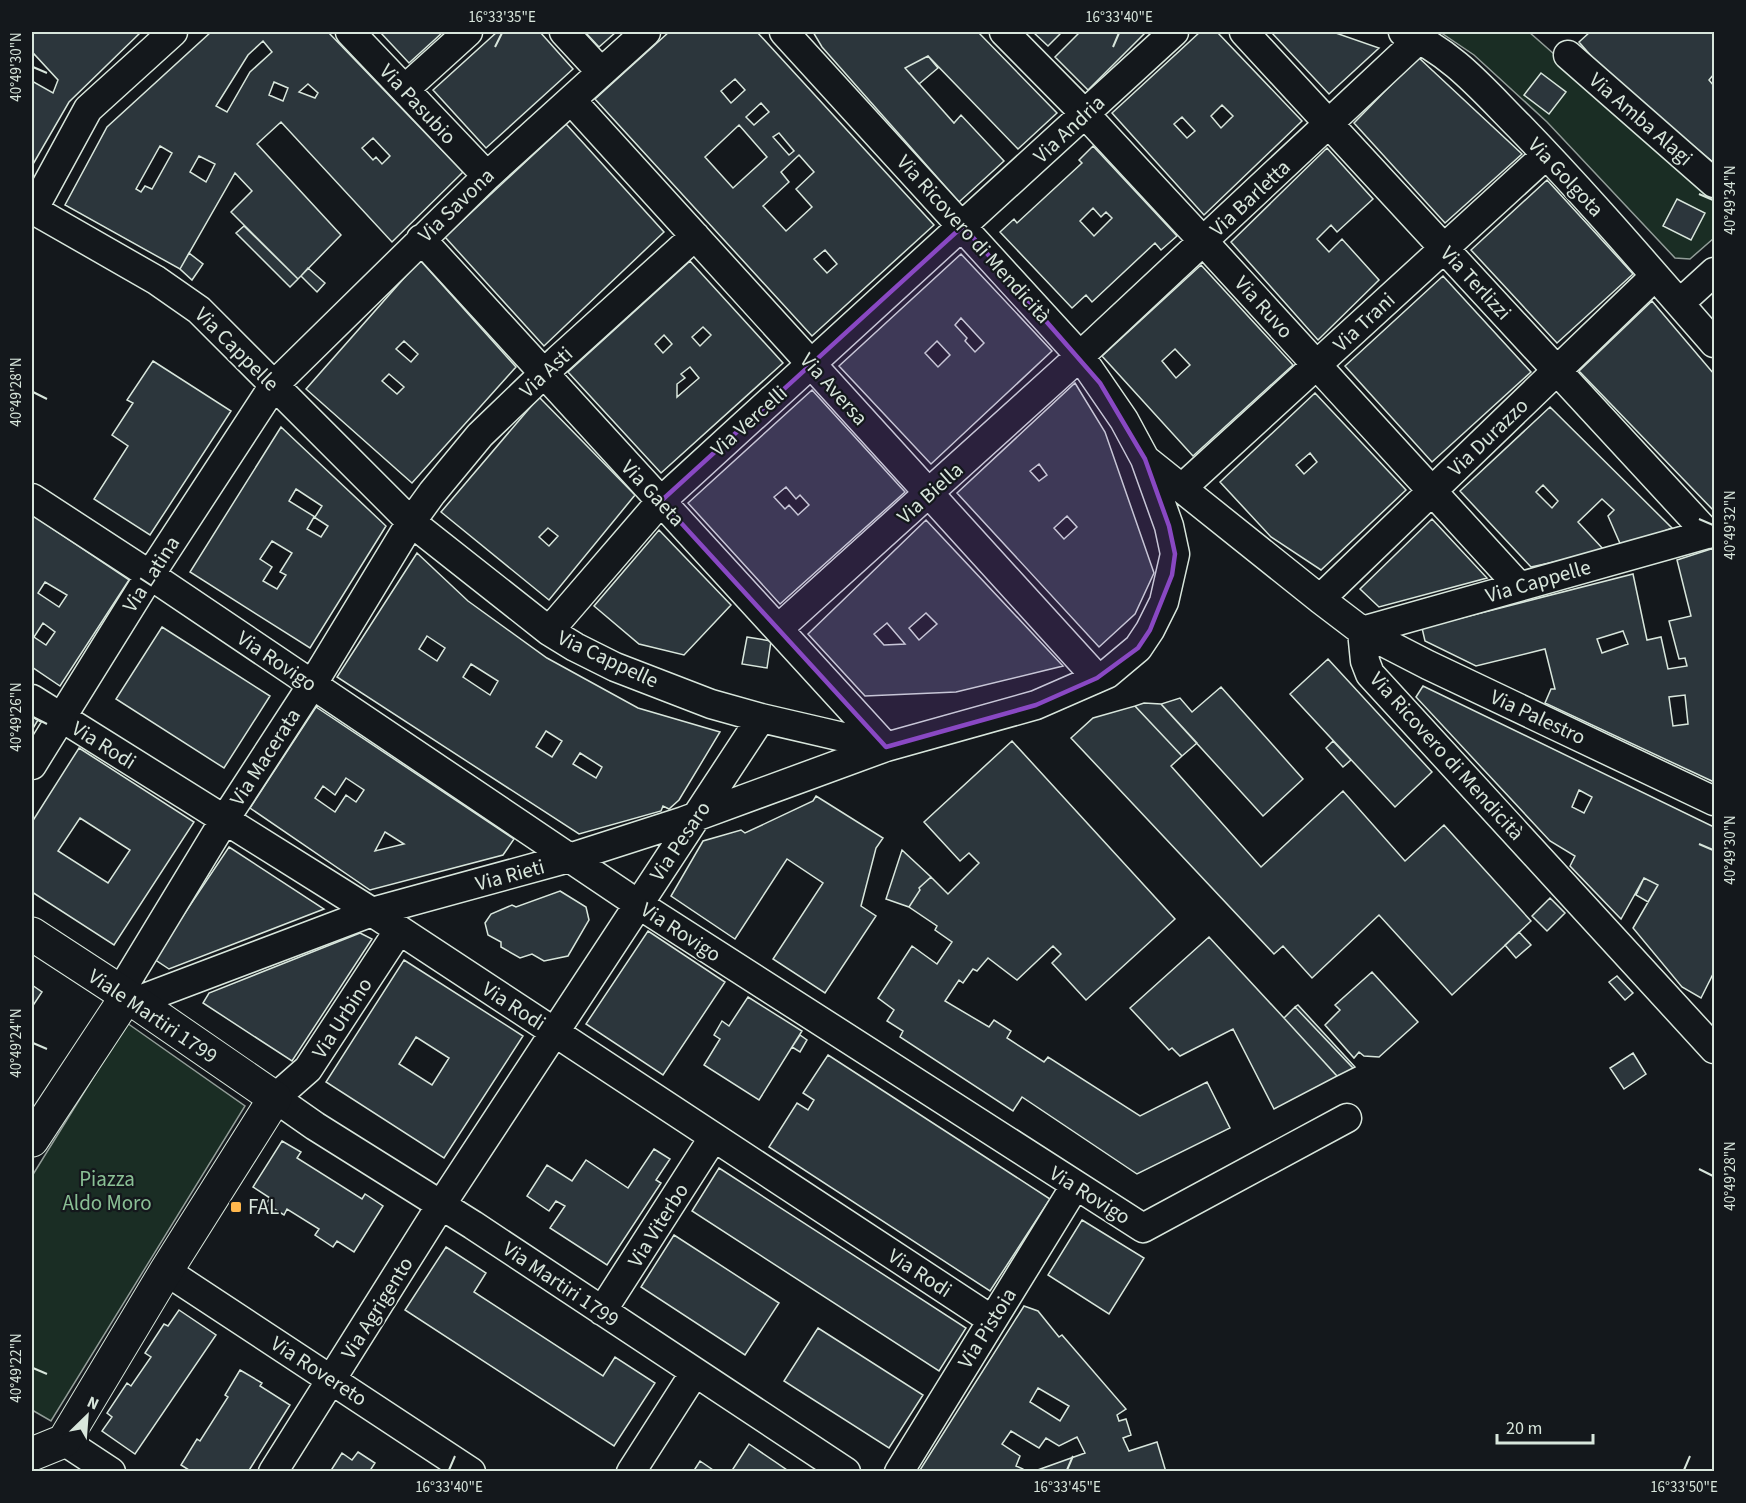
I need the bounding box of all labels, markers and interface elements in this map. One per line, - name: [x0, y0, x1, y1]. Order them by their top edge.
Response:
- text: 16°33'35"E: [468, 7, 536, 28]
- text: 16°33'40"E: [1085, 7, 1153, 28]
- text: 40°49'30"N: [6, 32, 27, 102]
- street label: Via Pasubio: [373, 57, 463, 151]
- street label: Via Amba Alagi: [1583, 65, 1699, 173]
- street label: Via Andria: [1026, 88, 1112, 170]
- street label: Via Golgota: [1521, 131, 1611, 223]
- street label: Via Ricovero di Mendicità: [890, 148, 1058, 330]
- street label: Via Barletta: [1203, 153, 1297, 243]
- street label: Via Savona: [411, 161, 501, 249]
- text: 40°49'34"N: [1720, 165, 1741, 235]
- street label: Via Terlizzi: [1434, 239, 1518, 327]
- street label: Via Ruvo: [1228, 269, 1300, 345]
- street label: Via Trani: [1326, 285, 1402, 359]
- street label: Via Cappelle: [188, 300, 286, 398]
- street label: Via Asti: [513, 339, 579, 405]
- street label: Via Aversa: [793, 346, 875, 432]
- text: 40°49'28"N: [6, 357, 27, 427]
- street label: Via Vercelli: [704, 378, 794, 464]
- street label: Via Durazzo: [1441, 391, 1535, 483]
- street label: Via Gaeta: [614, 453, 692, 533]
- street label: Via Biella: [890, 455, 970, 531]
- text: 40°49'32"N: [1720, 490, 1741, 560]
- street label: Via Latina: [115, 530, 187, 618]
- street label: Via Cappelle: [1482, 552, 1594, 610]
- street label: Via Rovigo: [231, 623, 323, 699]
- street label: Via Cappelle: [553, 623, 663, 695]
- street label: Via Ricovero di Mendicità: [1363, 665, 1531, 847]
- text: 40°49'26"N: [6, 682, 27, 752]
- street label: Via Palestro: [1485, 682, 1591, 752]
- street label: Via Macerata: [222, 702, 308, 812]
- street label: Via Rodi: [66, 714, 142, 776]
- street label: Via Pesaro: [642, 795, 718, 887]
- text: 40°49'30"N: [1720, 815, 1741, 885]
- street label: Via Rieti: [472, 851, 548, 899]
- street label: Via Rovigo: [635, 895, 727, 969]
- street label: Viale Martiri 1799: [82, 962, 224, 1070]
- street label: Via Urbino: [305, 972, 379, 1064]
- street label: Via Rodi: [476, 974, 552, 1038]
- text: 40°49'24"N: [6, 1008, 27, 1078]
- text: 40°49'28"N: [1720, 1141, 1741, 1211]
- street label: Via Rovigo: [1044, 1158, 1136, 1232]
- park label: Piazza Aldo Moro: [62, 1164, 152, 1218]
- street label: Via Viterbo: [620, 1177, 696, 1273]
- place label: FAL: [248, 1192, 279, 1222]
- marker: FAL: [229, 1200, 243, 1214]
- street label: Via Martiri 1799: [497, 1234, 625, 1334]
- street label: Via Rodi: [882, 1241, 958, 1305]
- street label: Via Agrigento: [334, 1251, 420, 1365]
- street label: Via Pistoia: [950, 1282, 1024, 1374]
- street label: Via Rovereto: [265, 1329, 373, 1413]
- text: 40°49'22"N: [6, 1333, 27, 1403]
- north arrow: [57, 1386, 117, 1446]
- text: N: [83, 1391, 102, 1416]
- scale bar: [1497, 1407, 1593, 1445]
- text: 20 m: [1506, 1416, 1542, 1441]
- text: 16°33'40"E: [415, 1477, 483, 1498]
- text: 16°33'45"E: [1033, 1477, 1101, 1498]
- text: 16°33'50"E: [1650, 1477, 1718, 1498]

